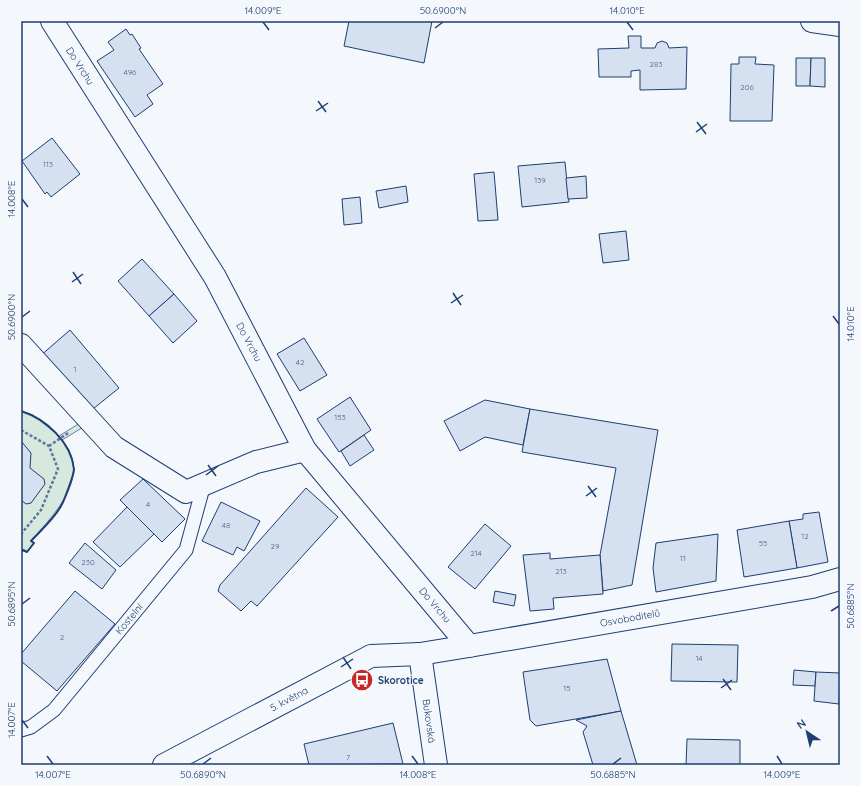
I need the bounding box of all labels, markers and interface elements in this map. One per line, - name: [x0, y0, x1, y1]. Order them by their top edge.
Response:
- text: 14.009°E: [244, 4, 282, 17]
- text: 50.6900°N: [420, 4, 466, 17]
- text: 14.010°E: [609, 4, 645, 17]
- street label: Do Vrchu: [63, 45, 97, 87]
- house number: 283: [650, 59, 662, 69]
- house number: 496: [124, 67, 137, 77]
- house number: 206: [740, 82, 754, 92]
- house number: 113: [43, 159, 53, 169]
- house number: 139: [534, 175, 546, 185]
- text: 14.008°E: [5, 180, 18, 217]
- text: 50.6900°N: [5, 294, 18, 340]
- text: 14.010°E: [844, 306, 857, 342]
- street label: Do Vrchu: [233, 320, 265, 364]
- house number: 42: [296, 357, 305, 367]
- house number: 1: [74, 364, 77, 374]
- house number: 153: [334, 412, 346, 422]
- house number: 4: [146, 499, 150, 509]
- house number: 48: [222, 520, 230, 530]
- house number: 12: [801, 531, 809, 541]
- house number: 55: [759, 538, 767, 548]
- house number: 29: [271, 541, 280, 551]
- house number: 214: [470, 548, 482, 558]
- house number: 11: [680, 553, 686, 563]
- house number: 230: [81, 557, 95, 567]
- house number: 213: [555, 566, 567, 576]
- text: 50.6895°N: [5, 581, 18, 627]
- text: 50.6885°N: [844, 583, 857, 629]
- street label: Do Vrchu: [416, 584, 454, 626]
- street label: Kostelní: [112, 600, 146, 637]
- street label: Osvoboditelů: [599, 606, 661, 630]
- house number: 2: [60, 632, 65, 642]
- house number: 14: [695, 653, 703, 663]
- bus stop icon: Skorotice: [349, 667, 375, 693]
- place label: Skorotice: [378, 674, 424, 687]
- house number: 15: [563, 683, 571, 693]
- street label: 5. května: [268, 684, 310, 714]
- street label: Bukovská: [419, 698, 439, 744]
- text: 14.007°E: [5, 702, 18, 738]
- north arrow: [787, 712, 827, 752]
- text: N: [794, 716, 809, 732]
- house number: 7: [346, 752, 350, 762]
- text: 14.007°E: [35, 768, 71, 781]
- text: 50.6890°N: [180, 768, 226, 781]
- text: 14.008°E: [400, 768, 437, 781]
- text: 50.6885°N: [590, 768, 636, 781]
- text: 14.009°E: [763, 768, 801, 781]

